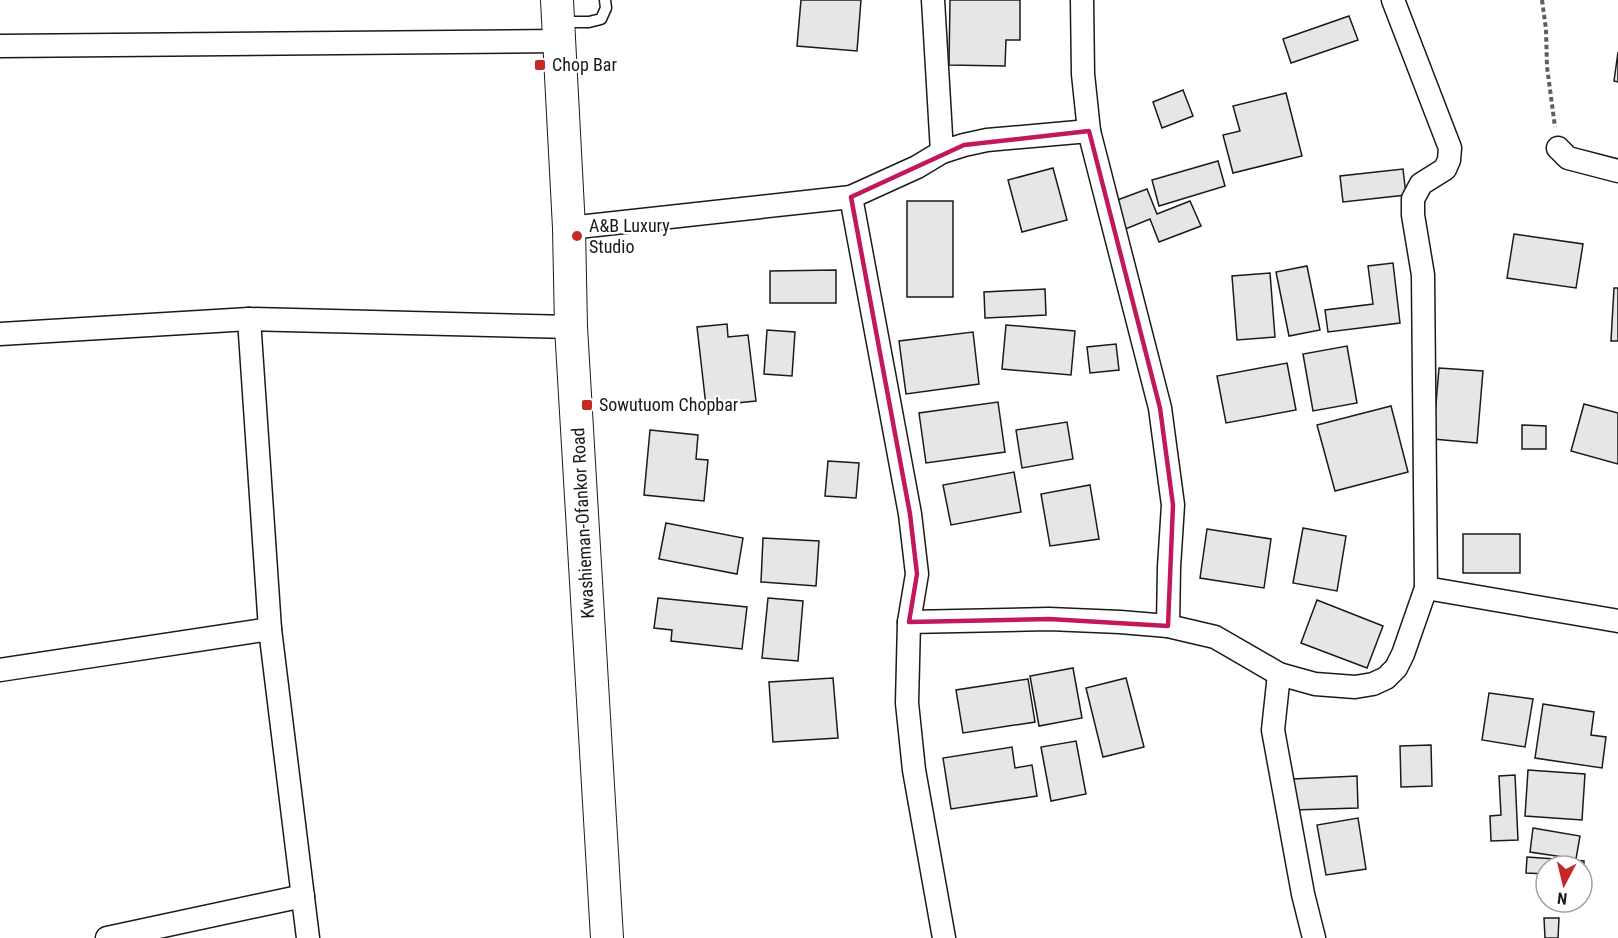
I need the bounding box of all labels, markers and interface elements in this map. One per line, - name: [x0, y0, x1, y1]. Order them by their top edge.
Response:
- place label: Chop Bar: [552, 54, 617, 75]
- marker: Chop Bar: [533, 58, 547, 72]
- place label: A&B Luxury Studio: [589, 215, 670, 257]
- marker: A&B Luxury Studio: [570, 229, 584, 243]
- place label: Sowutuom Chopbar: [599, 394, 739, 415]
- marker: Sowutuom Chopbar: [580, 398, 594, 412]
- street label: Kwashieman-Ofankor Road: [567, 427, 598, 619]
- north arrow: [1534, 854, 1594, 914]
- text: N: [1556, 888, 1568, 908]

